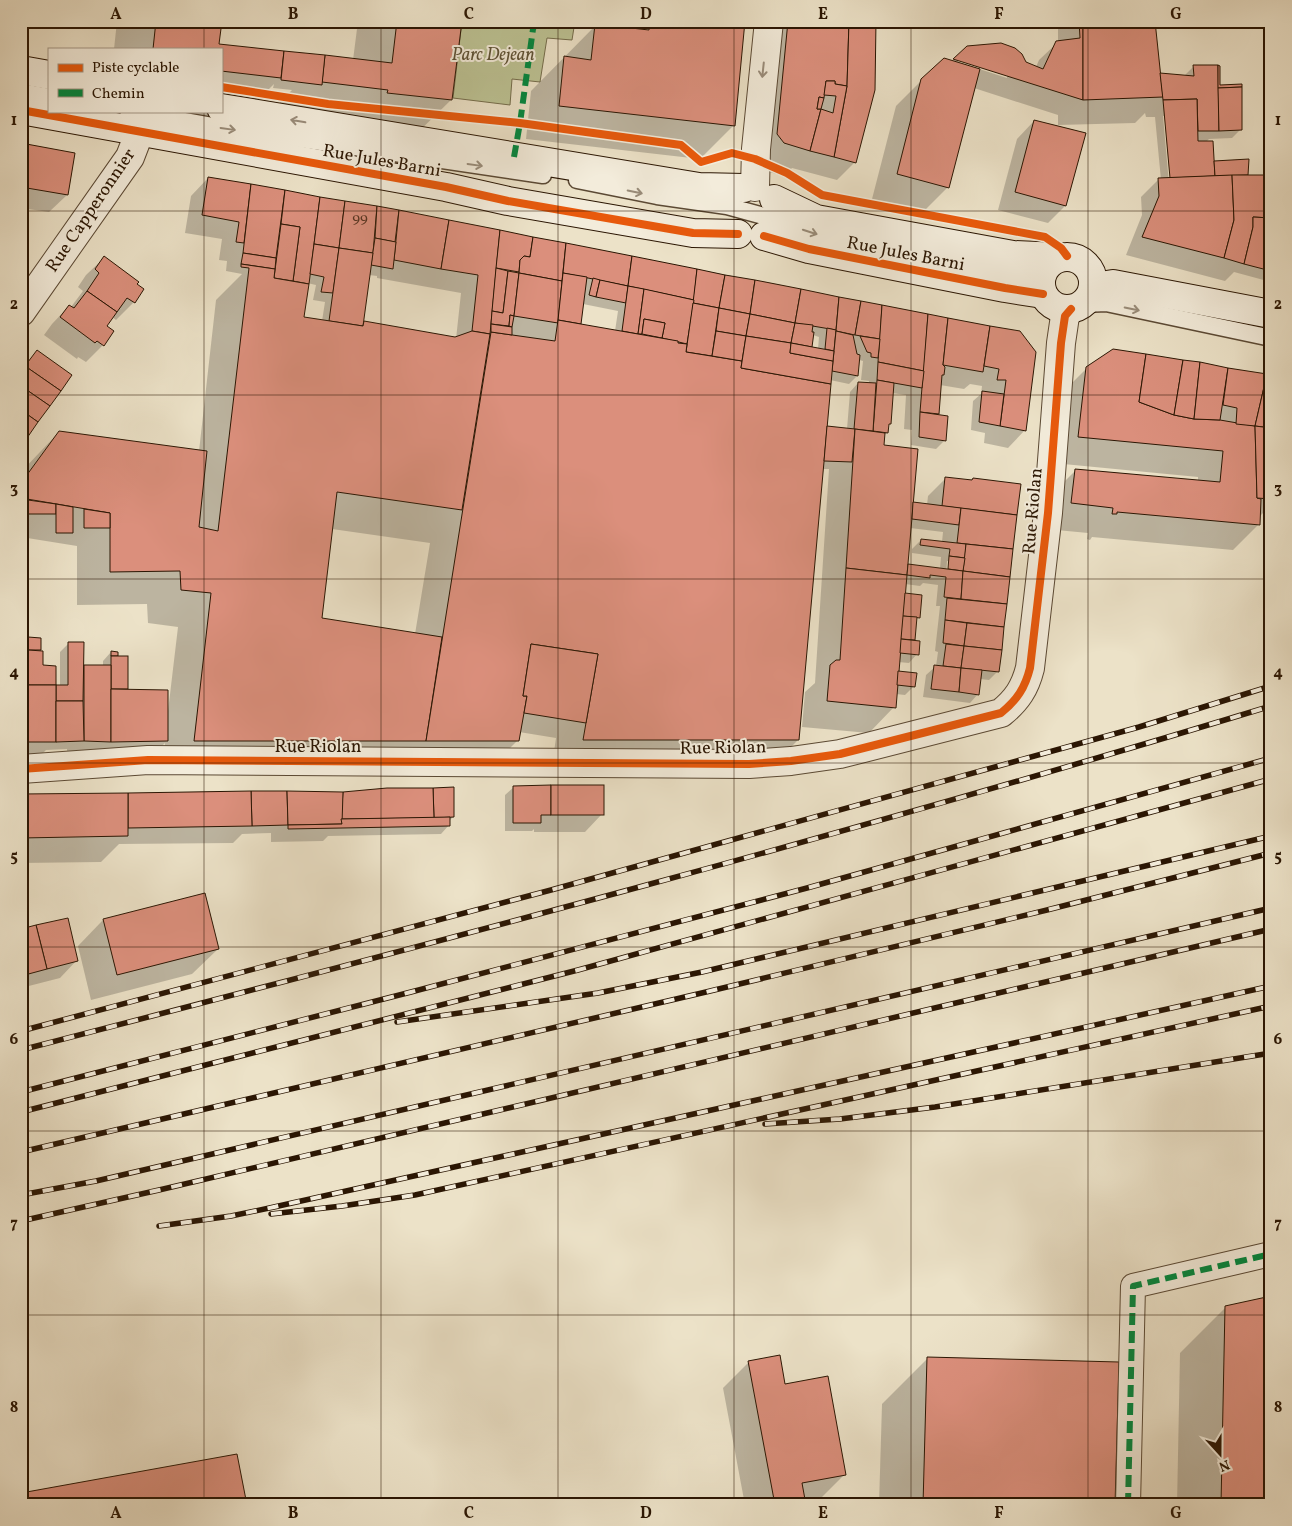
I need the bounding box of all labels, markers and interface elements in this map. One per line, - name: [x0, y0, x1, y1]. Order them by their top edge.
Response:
- text: A: [110, 4, 122, 26]
- text: B: [288, 4, 299, 26]
- text: C: [464, 4, 474, 26]
- text: D: [640, 4, 652, 26]
- text: E: [818, 4, 828, 26]
- text: F: [994, 4, 1004, 26]
- text: G: [1170, 4, 1182, 26]
- park label: Parc Dejean: [451, 43, 535, 68]
- legend: [48, 48, 222, 112]
- text: Piste cyclable: [92, 58, 179, 79]
- one-way arrow: [758, 61, 768, 77]
- text: Chemin: [92, 84, 145, 105]
- text: 1: [11, 110, 17, 132]
- text: 1: [1275, 110, 1281, 132]
- one-way arrow: [290, 116, 306, 126]
- one-way arrow: [219, 124, 235, 134]
- street label: Rue Jules Barni: [321, 139, 443, 184]
- street label: Rue Capperonnier: [40, 144, 142, 278]
- one-way arrow: [467, 160, 483, 170]
- one-way arrow: [627, 188, 643, 197]
- house number: 99: [352, 208, 368, 229]
- one-way arrow: [802, 228, 817, 237]
- street label: Rue Jules Barni: [845, 231, 967, 278]
- text: 2: [10, 294, 18, 316]
- text: 2: [1274, 294, 1282, 316]
- one-way arrow: [1123, 305, 1139, 314]
- street label: Rue Riolan: [1017, 467, 1050, 555]
- text: 3: [10, 478, 18, 500]
- text: 3: [1274, 478, 1282, 500]
- text: 4: [9, 662, 19, 684]
- text: 4: [1273, 662, 1283, 684]
- street label: Rue Riolan: [275, 735, 362, 760]
- street label: Rue Riolan: [679, 735, 767, 762]
- text: 5: [10, 846, 18, 868]
- text: 5: [1274, 846, 1282, 868]
- text: 6: [10, 1029, 19, 1051]
- text: 6: [1274, 1029, 1283, 1051]
- text: 7: [10, 1213, 18, 1235]
- text: 7: [1274, 1213, 1282, 1235]
- text: 8: [10, 1397, 18, 1419]
- text: 8: [1274, 1397, 1282, 1419]
- north arrow: [1194, 1428, 1244, 1478]
- text: N: [1216, 1454, 1232, 1475]
- text: A: [110, 1503, 122, 1525]
- text: B: [288, 1503, 299, 1525]
- text: C: [464, 1503, 474, 1525]
- text: D: [640, 1503, 652, 1525]
- text: E: [818, 1503, 828, 1525]
- text: F: [994, 1503, 1004, 1525]
- text: G: [1170, 1503, 1182, 1525]

